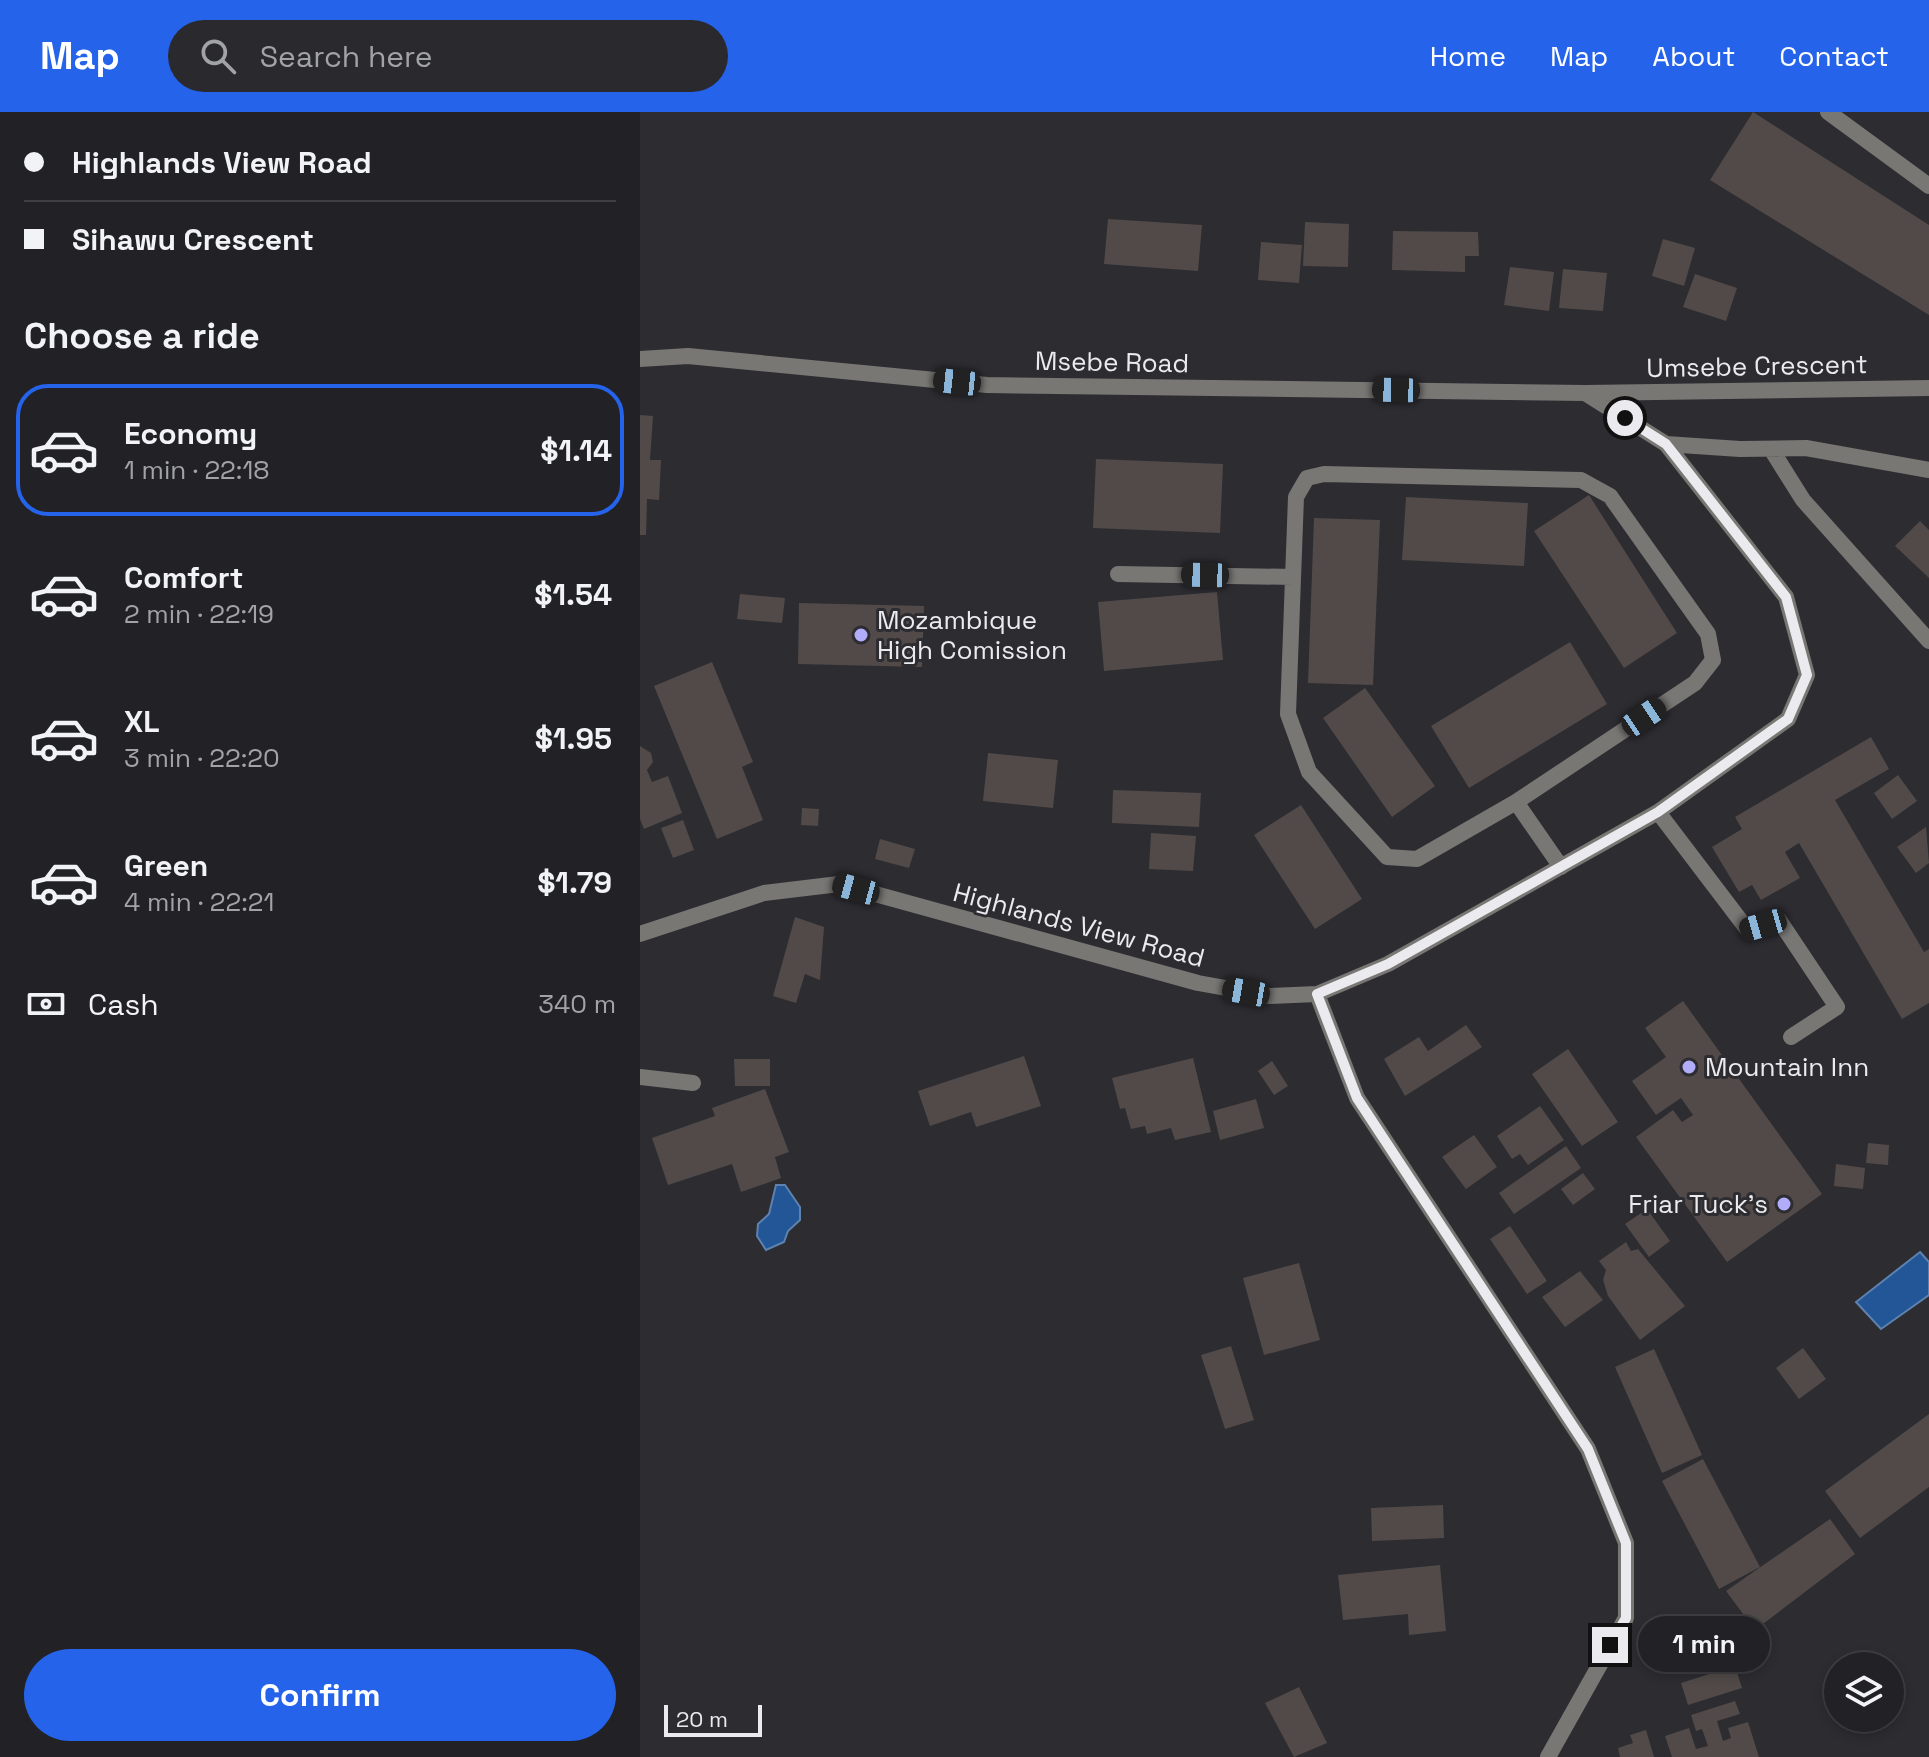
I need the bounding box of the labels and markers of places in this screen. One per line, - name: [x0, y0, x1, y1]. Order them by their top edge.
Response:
- place label: Mozambique High Comission: [877, 603, 1067, 667]
- marker: Mozambique High Comission: [852, 626, 870, 644]
- place label: Mountain Inn: [1705, 1050, 1869, 1084]
- marker: Mountain Inn: [1680, 1058, 1698, 1076]
- place label: Friar Tuck's: [1628, 1187, 1768, 1221]
- marker: Friar Tuck's: [1775, 1195, 1793, 1213]

